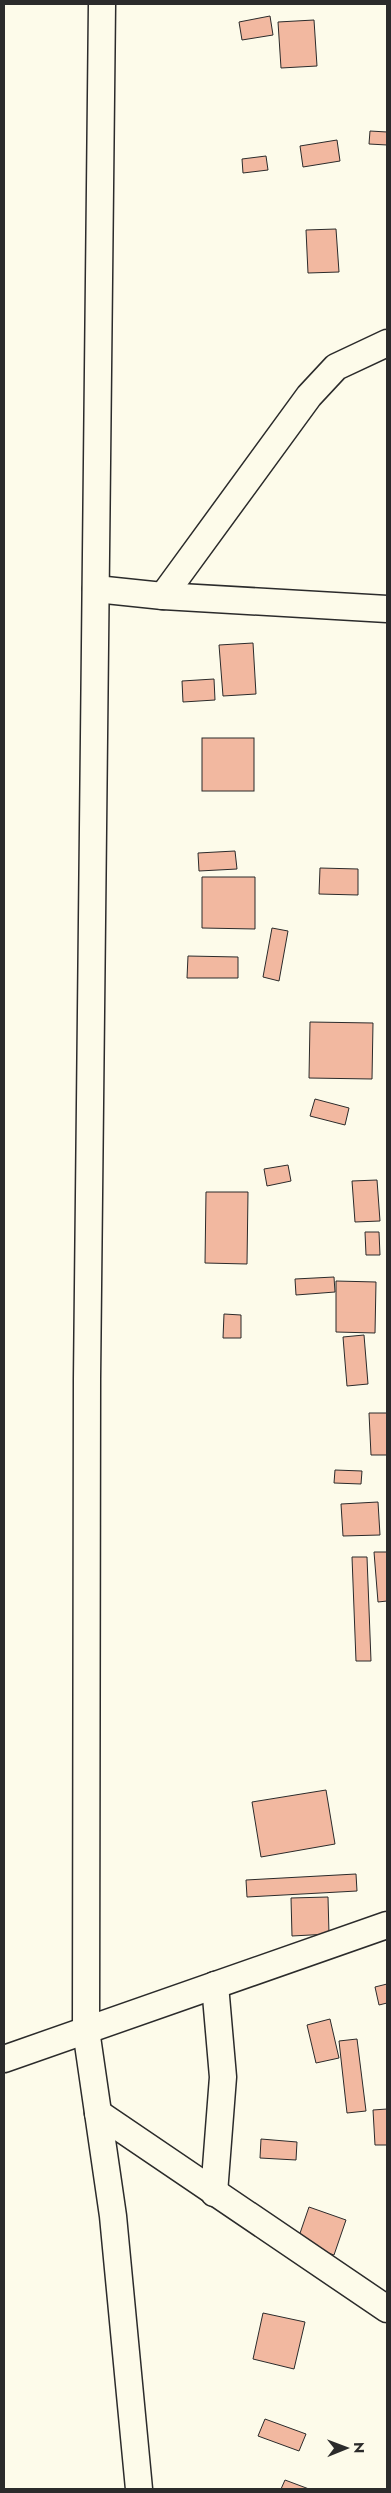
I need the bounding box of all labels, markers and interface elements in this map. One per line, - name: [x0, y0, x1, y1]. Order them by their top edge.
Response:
- north arrow: [321, 2423, 371, 2473]
- text: N: [349, 2442, 369, 2454]

